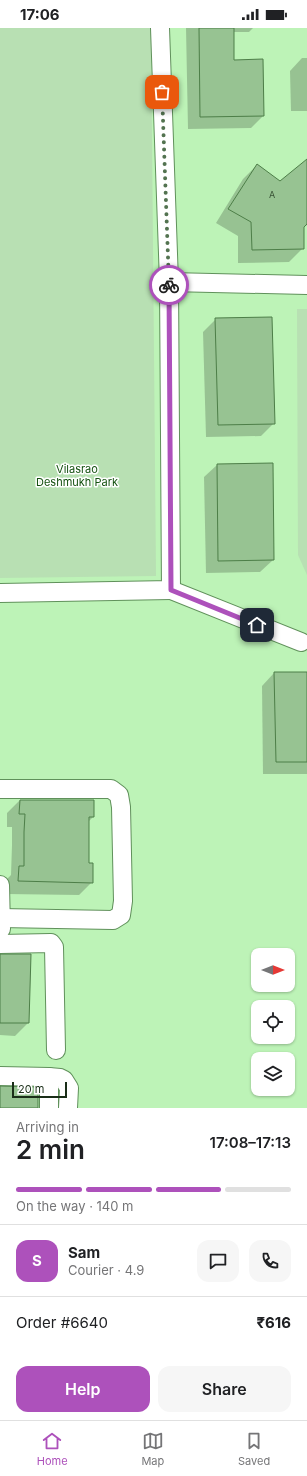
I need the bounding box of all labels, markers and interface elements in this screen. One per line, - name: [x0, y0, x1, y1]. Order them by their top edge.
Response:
- text: 17:06: [20, 5, 60, 24]
- pin: [145, 75, 179, 109]
- icon: bag: [151, 81, 173, 103]
- house number: A: [269, 189, 275, 200]
- courier: [149, 265, 189, 305]
- icon: bike: [158, 274, 180, 296]
- park label: Vilasrao Deshmukh Park: [36, 462, 118, 489]
- pin: [240, 608, 274, 642]
- icon: home: [246, 614, 268, 636]
- north arrow: [251, 948, 295, 992]
- map controls: [251, 948, 295, 1096]
- button: locate: [251, 1000, 295, 1044]
- button: layers: [251, 1052, 295, 1096]
- scale bar: [12, 1080, 67, 1099]
- text: 20 m: [18, 1082, 44, 1096]
- text: Arriving in: [16, 1119, 79, 1135]
- text: 17:08–17:13: [210, 1133, 291, 1152]
- text: 2 min: [16, 1134, 85, 1165]
- text: On the way · 140 m: [16, 1198, 134, 1214]
- button: chat: [197, 1240, 239, 1282]
- button: phone: [249, 1240, 291, 1282]
- text: Sam: [68, 1243, 100, 1262]
- text: S: [32, 1251, 42, 1270]
- text: Courier · 4.9: [68, 1262, 144, 1278]
- text: Order #6640: [16, 1313, 108, 1332]
- text: ₹616: [256, 1313, 291, 1332]
- button: Help: [16, 1366, 150, 1412]
- button: Share: [158, 1366, 291, 1412]
- tab: Home: [37, 1430, 68, 1468]
- tab: Map: [141, 1430, 164, 1468]
- tab: Saved: [238, 1430, 270, 1468]

